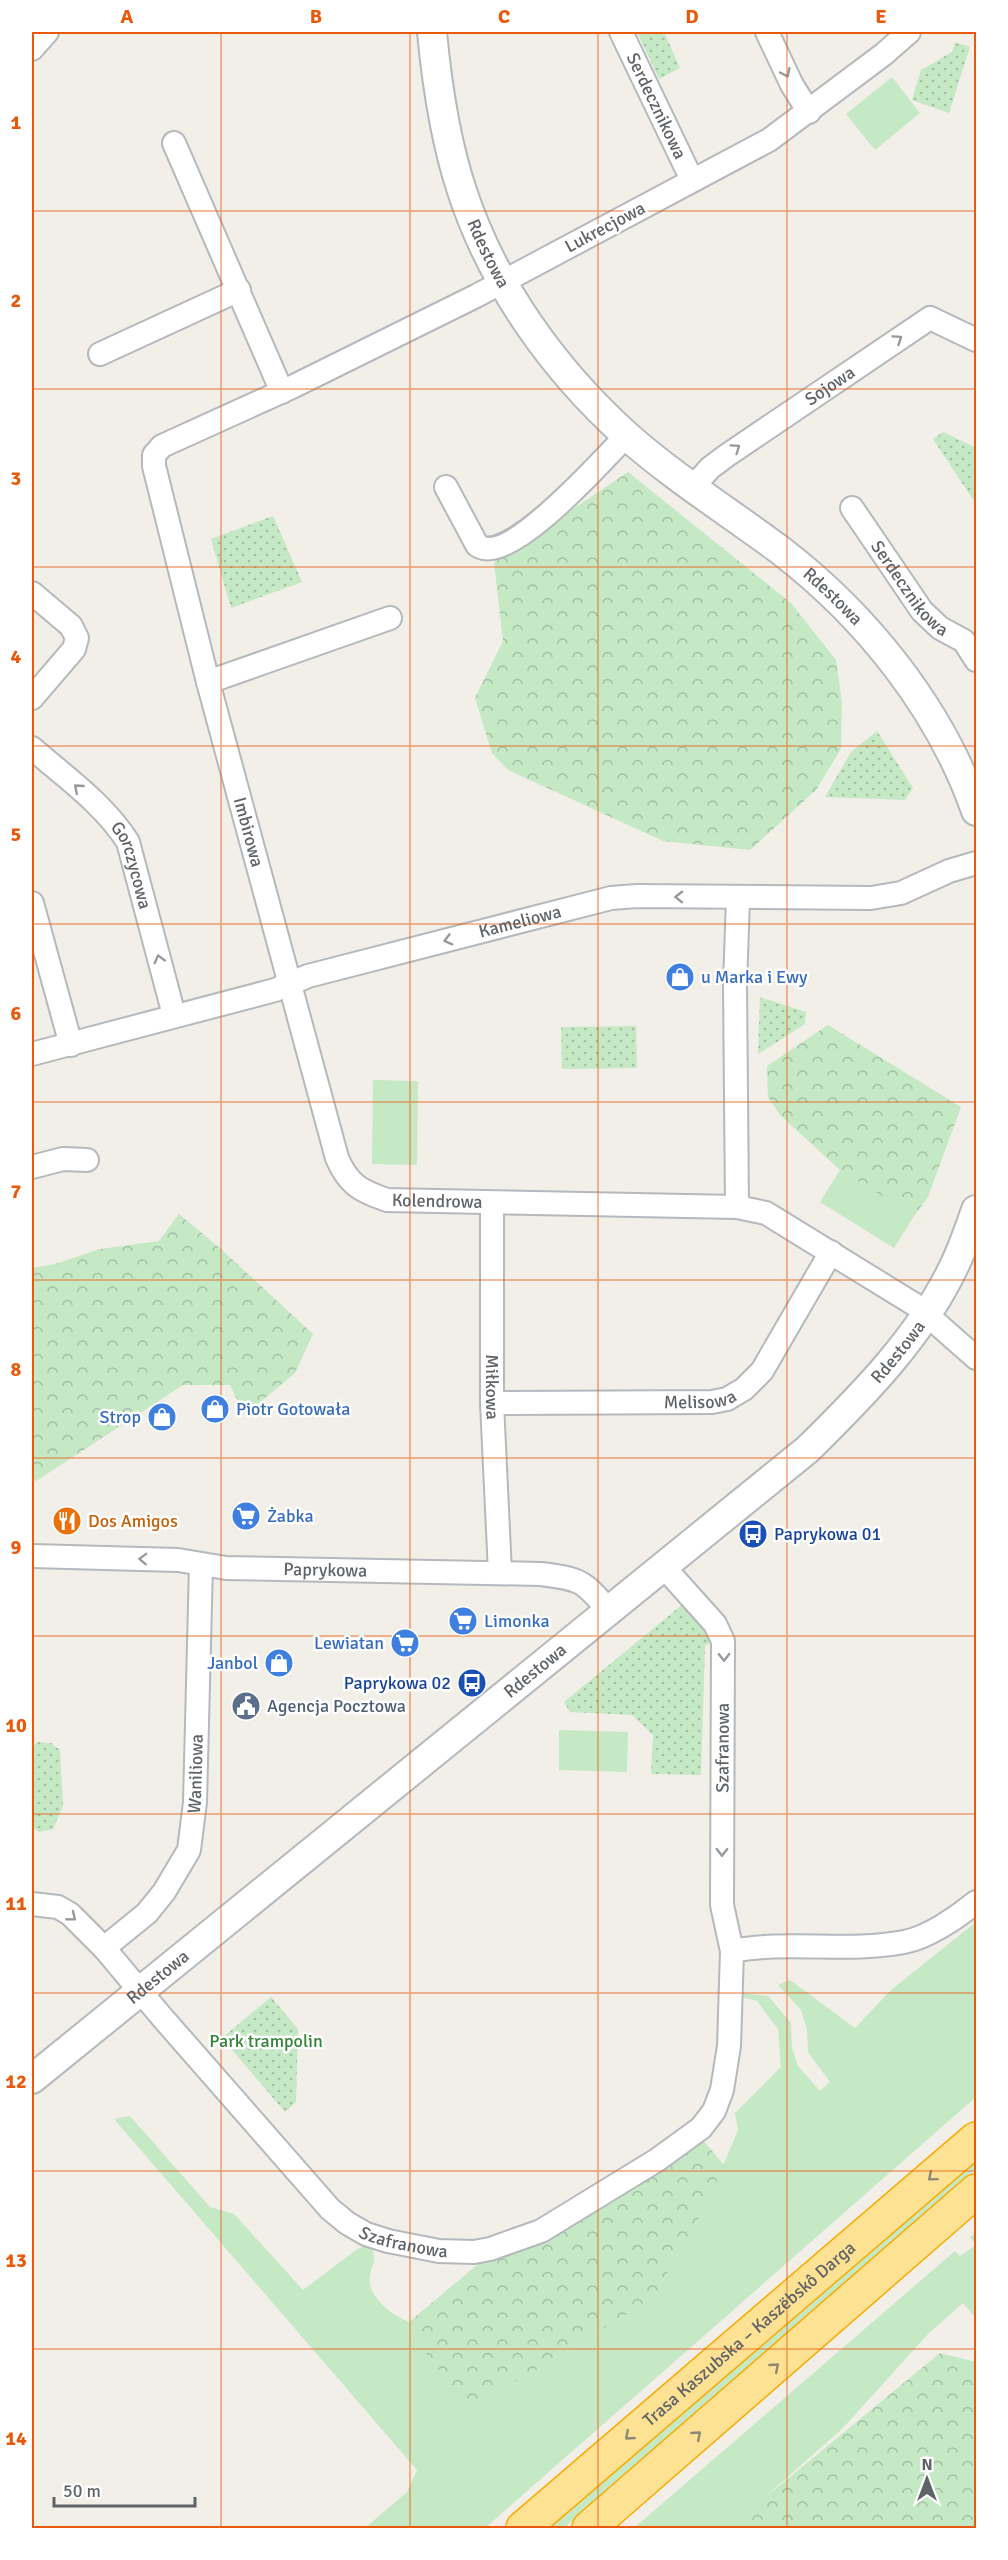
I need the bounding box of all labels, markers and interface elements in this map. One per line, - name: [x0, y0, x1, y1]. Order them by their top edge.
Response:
- text: A: [121, 4, 134, 29]
- text: B: [310, 4, 322, 29]
- text: C: [498, 4, 510, 29]
- text: D: [685, 4, 699, 29]
- text: E: [875, 4, 887, 29]
- street label: Serdecznikowa: [622, 49, 691, 163]
- one-way arrow: [778, 66, 790, 77]
- text: 1: [11, 110, 22, 135]
- street label: Lukrecjowa: [561, 197, 649, 257]
- street label: Rdestowa: [462, 216, 515, 292]
- text: 2: [11, 288, 21, 313]
- one-way arrow: [891, 335, 902, 346]
- street label: Sojowa: [801, 361, 859, 410]
- one-way arrow: [730, 444, 741, 455]
- text: 3: [11, 466, 21, 491]
- street label: Serdecznikowa: [866, 536, 952, 641]
- street label: Rdestowa: [799, 563, 867, 630]
- text: 4: [11, 644, 22, 669]
- one-way arrow: [74, 784, 85, 795]
- street label: Imbirowa: [229, 795, 269, 869]
- street label: Gorczycowa: [106, 817, 156, 911]
- text: 5: [11, 822, 21, 847]
- one-way arrow: [675, 890, 684, 903]
- street label: Kameliowa: [476, 900, 564, 943]
- one-way arrow: [443, 933, 454, 945]
- one-way arrow: [154, 954, 166, 965]
- shop icon: u Marka i Ewy: [664, 961, 696, 993]
- place label: u Marka i Ewy: [701, 966, 808, 988]
- text: 6: [11, 1001, 22, 1026]
- text: 7: [11, 1179, 22, 1204]
- street label: Kolendrowa: [392, 1189, 483, 1213]
- street label: Rdestowa: [866, 1316, 930, 1388]
- street label: Miłkowa: [481, 1354, 504, 1420]
- text: 8: [11, 1357, 22, 1382]
- street label: Melisowa: [664, 1385, 740, 1413]
- shop icon: Piotr Gotowała: [199, 1393, 231, 1425]
- place label: Piotr Gotowała: [236, 1398, 350, 1420]
- shop icon: Strop: [146, 1401, 178, 1433]
- place label: Strop: [100, 1406, 141, 1428]
- supermarket icon: Żabka: [230, 1500, 262, 1532]
- restaurant icon: Dos Amigos: [51, 1505, 83, 1537]
- place label: Żabka: [267, 1505, 314, 1527]
- place label: Dos Amigos: [88, 1510, 178, 1532]
- bus stop icon: Paprykowa 01: [737, 1518, 769, 1550]
- place label: Paprykowa 01: [774, 1523, 881, 1545]
- text: 9: [11, 1535, 22, 1560]
- one-way arrow: [138, 1553, 147, 1566]
- street label: Paprykowa: [283, 1558, 367, 1582]
- supermarket icon: Limonka: [447, 1605, 479, 1637]
- place label: Limonka: [484, 1610, 550, 1632]
- supermarket icon: Lewiatan: [389, 1627, 421, 1659]
- place label: Lewiatan: [314, 1632, 384, 1654]
- street label: Rdestowa: [499, 1639, 571, 1703]
- shop icon: Janbol: [263, 1647, 295, 1679]
- place label: Janbol: [207, 1652, 258, 1674]
- one-way arrow: [717, 1653, 730, 1662]
- bus stop icon: Paprykowa 02: [456, 1667, 488, 1699]
- place label: Paprykowa 02: [344, 1672, 451, 1694]
- public building icon: Agencja Pocztowa: [230, 1690, 262, 1722]
- place label: Agencja Pocztowa: [267, 1695, 406, 1717]
- street label: Szafranowa: [711, 1703, 734, 1793]
- text: 10: [5, 1713, 27, 1738]
- street label: Waniliowa: [183, 1734, 208, 1815]
- one-way arrow: [716, 1848, 728, 1857]
- text: 11: [5, 1891, 27, 1916]
- one-way arrow: [65, 1910, 76, 1921]
- street label: Rdestowa: [122, 1945, 194, 2009]
- park label: Park trampolin: [209, 2030, 323, 2052]
- text: 12: [5, 2069, 27, 2094]
- one-way arrow: [928, 2170, 939, 2181]
- street label: Szafranowa: [355, 2221, 448, 2262]
- street label: Trasa Kaszubska – Kaszëbskô Darga: [638, 2237, 860, 2431]
- text: 13: [5, 2248, 27, 2273]
- one-way arrow: [768, 2363, 779, 2374]
- text: 14: [5, 2426, 27, 2451]
- one-way arrow: [625, 2429, 636, 2440]
- one-way arrow: [690, 2431, 701, 2442]
- north arrow: [897, 2449, 957, 2509]
- text: N: [921, 2455, 933, 2475]
- scale bar: [54, 2470, 195, 2508]
- text: 50 m: [63, 2480, 101, 2502]

